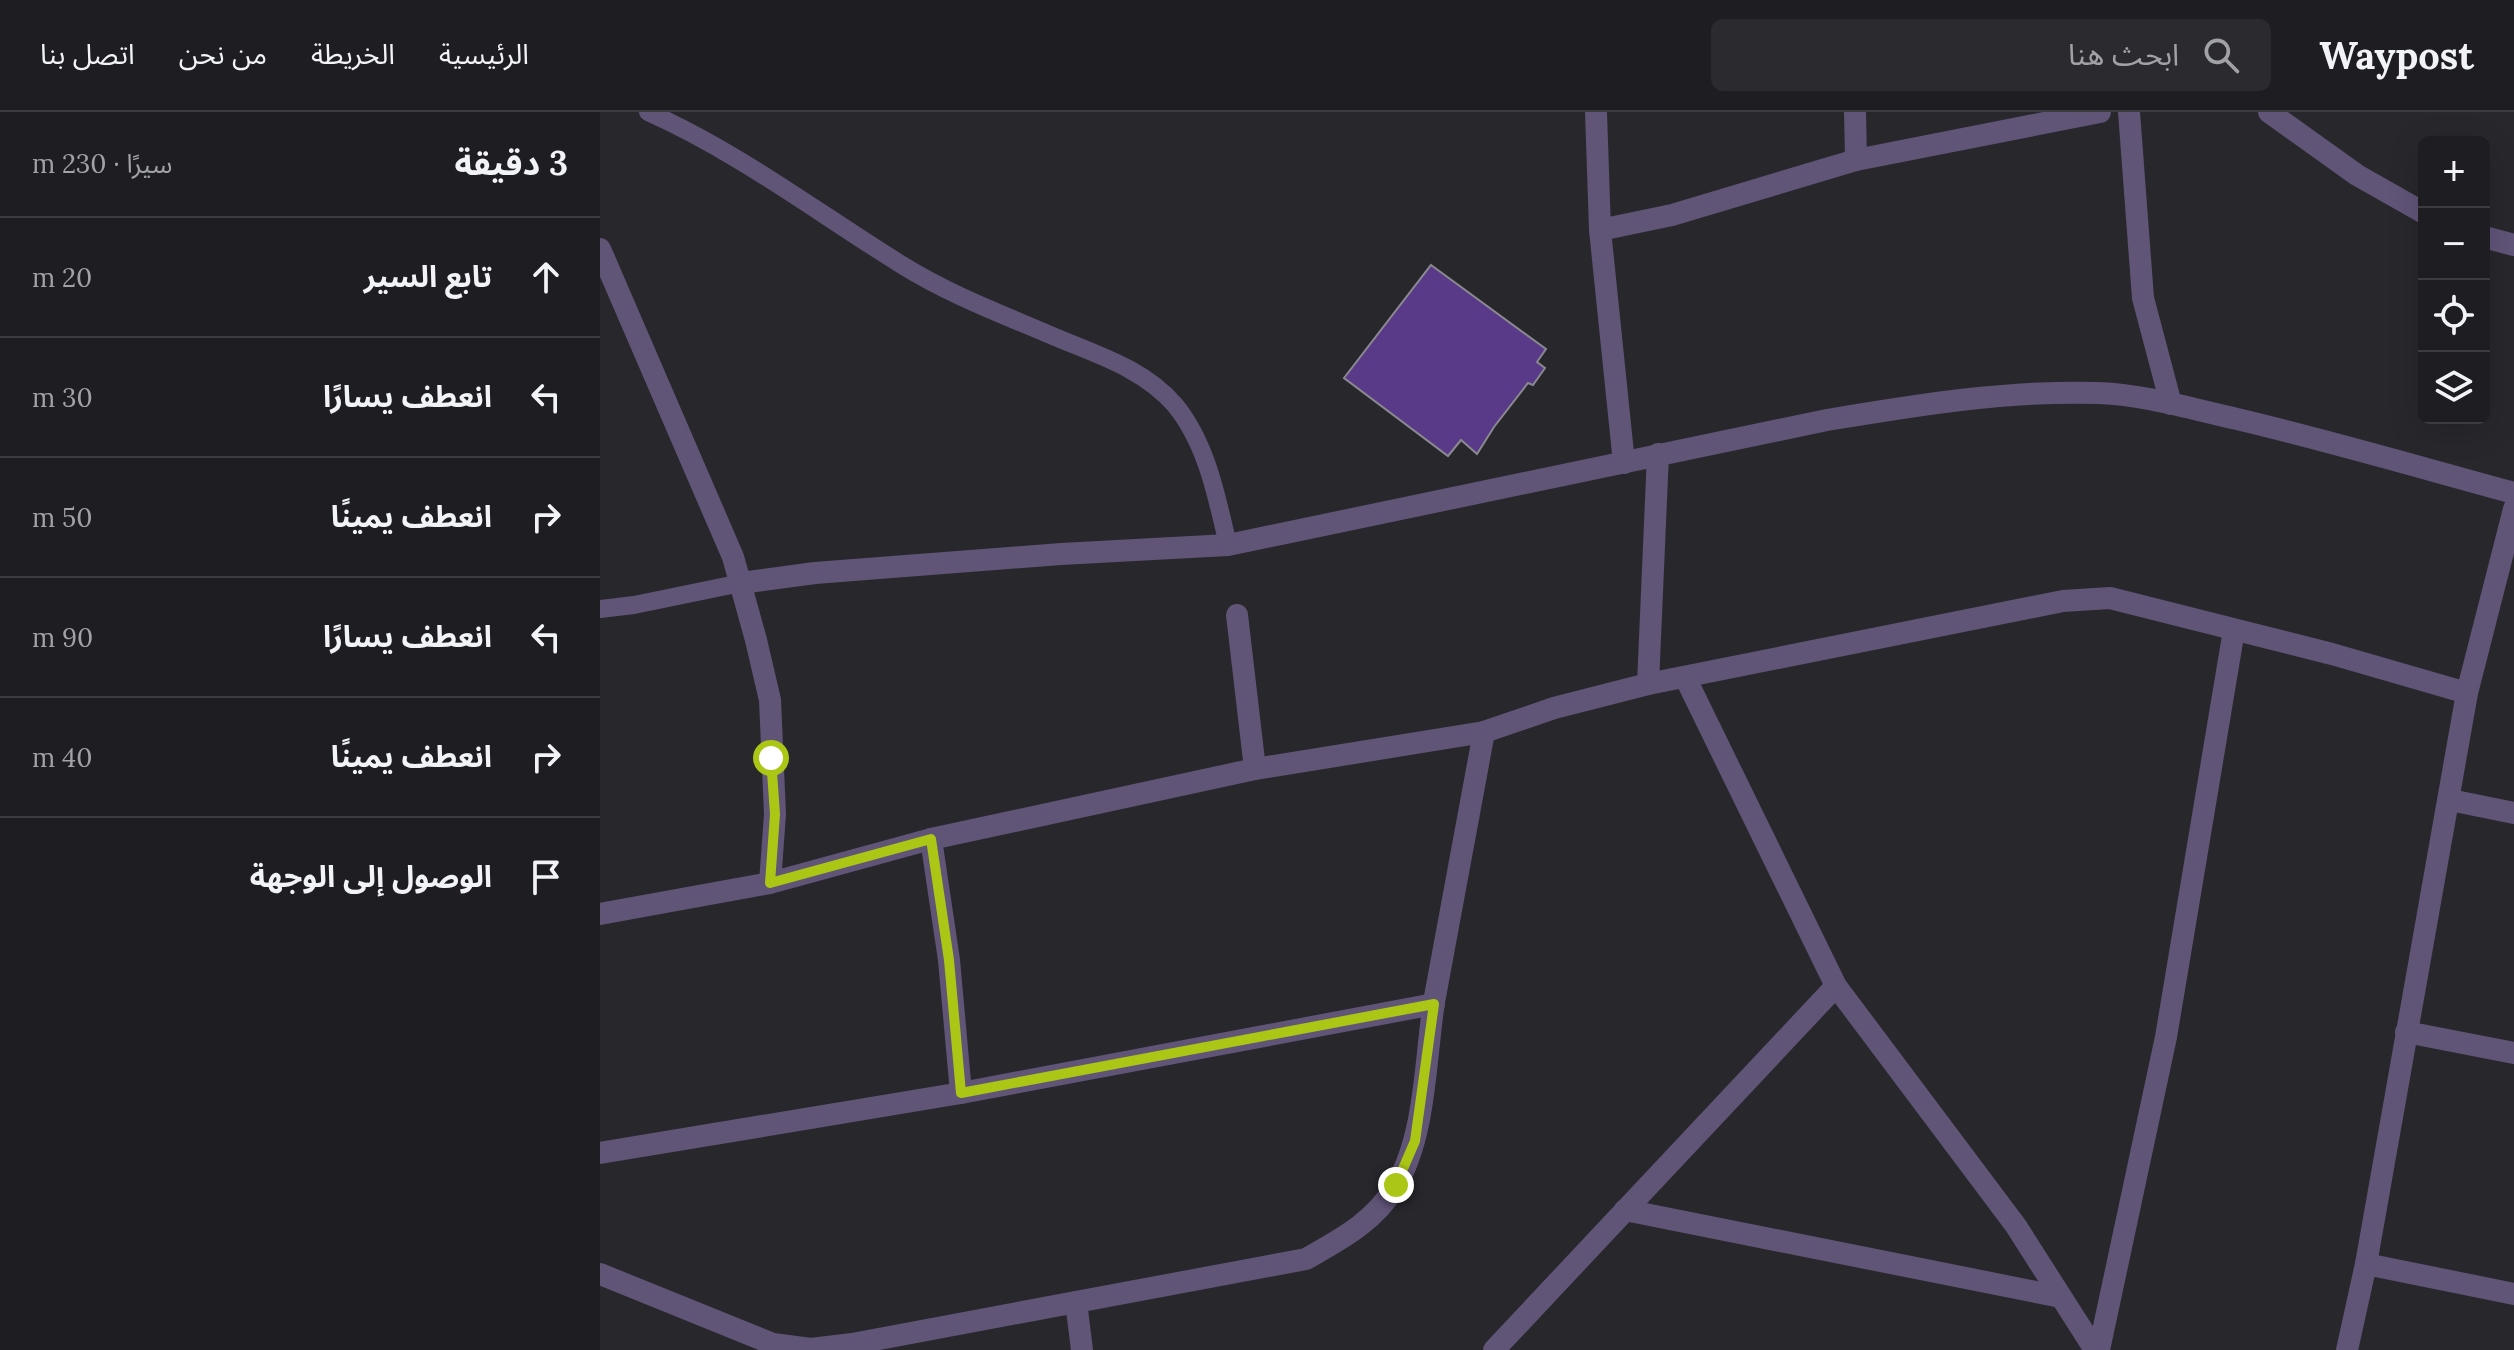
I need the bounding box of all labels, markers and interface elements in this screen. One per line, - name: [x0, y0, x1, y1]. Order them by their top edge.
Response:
- search box: [1711, 19, 2271, 91]
- text: Waypost: [2319, 31, 2474, 79]
- icon: search: [2199, 33, 2243, 77]
- text: ابحث هنا: [2068, 35, 2179, 73]
- text: اتصل بنا: [40, 36, 135, 72]
- text: من نحن: [179, 36, 267, 72]
- text: الخريطة: [311, 36, 395, 72]
- text: الرئيسية: [439, 36, 529, 72]
- map controls: [2418, 136, 2490, 424]
- button: +: [2418, 136, 2490, 208]
- text: 3 دقيقة: [454, 141, 568, 184]
- text: سيرًا · 230 m: [32, 147, 172, 180]
- button: −: [2418, 208, 2490, 280]
- icon: ahead: [524, 255, 568, 299]
- text: تابع السير: [364, 257, 492, 295]
- text: 20 m: [32, 261, 92, 294]
- button: locate: [2418, 280, 2490, 352]
- button: layers: [2418, 352, 2490, 424]
- icon: left: [524, 375, 568, 419]
- text: انعطف يسارًا: [323, 377, 492, 415]
- text: 30 m: [32, 381, 93, 414]
- icon: right: [524, 495, 568, 539]
- text: انعطف يمينًا: [331, 497, 492, 535]
- text: 50 m: [32, 501, 92, 534]
- icon: left: [524, 615, 568, 659]
- text: انعطف يسارًا: [323, 617, 492, 655]
- text: 90 m: [32, 621, 93, 654]
- icon: right: [524, 735, 568, 779]
- text: انعطف يمينًا: [331, 737, 492, 775]
- route start: [753, 740, 789, 776]
- text: 40 m: [32, 741, 92, 774]
- icon: arrive: [524, 855, 568, 899]
- text: الوصول إلى الوجهة: [250, 857, 492, 895]
- route end: [1378, 1167, 1414, 1203]

